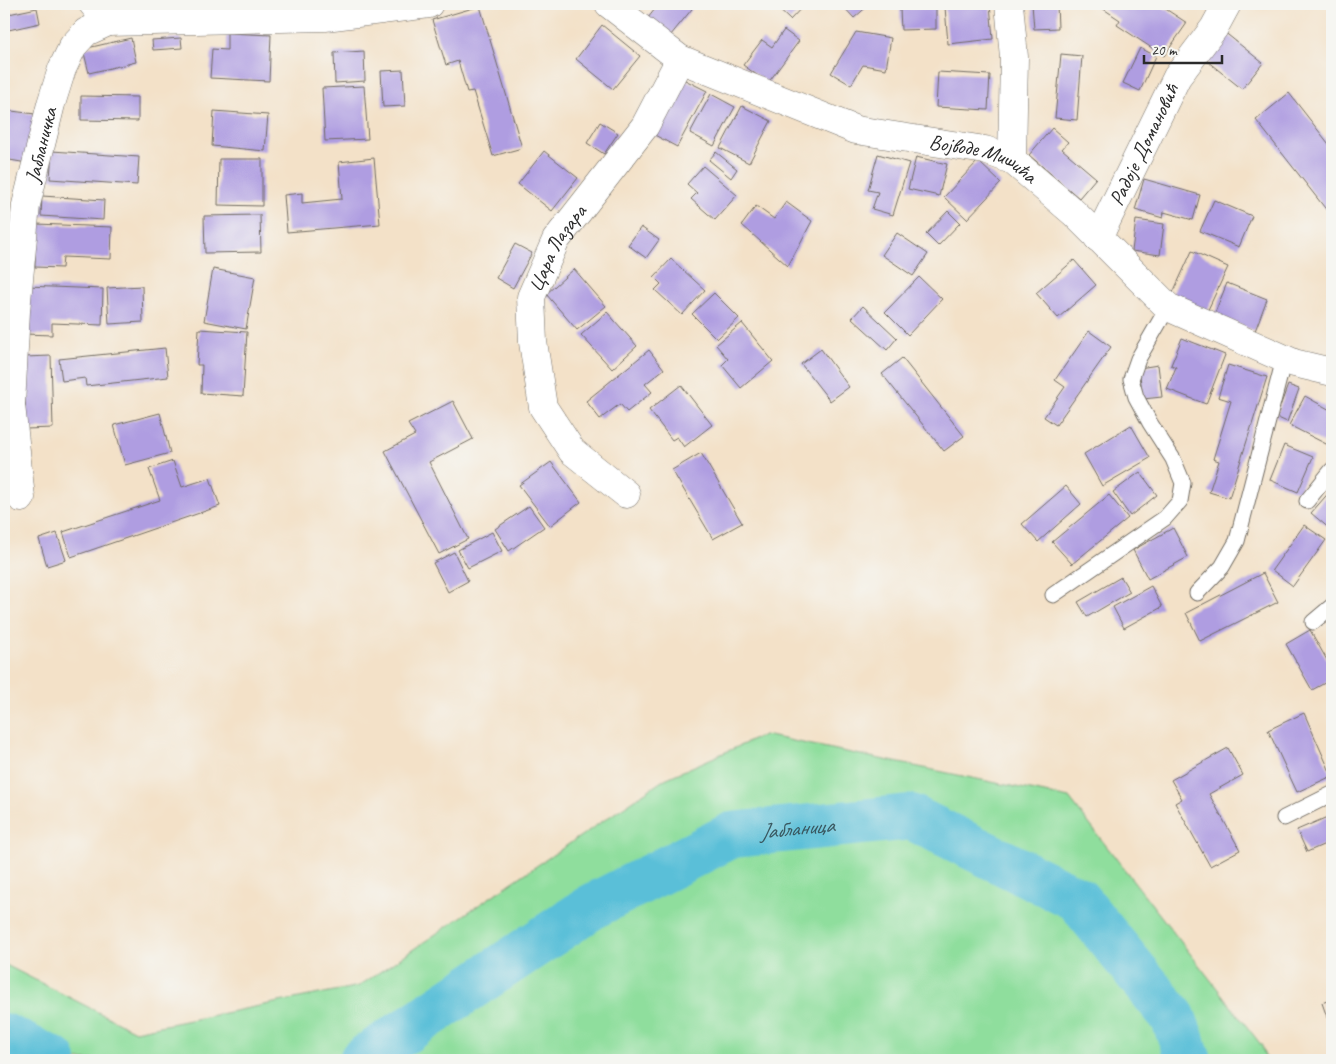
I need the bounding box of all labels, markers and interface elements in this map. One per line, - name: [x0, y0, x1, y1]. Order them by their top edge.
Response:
- scale bar: [1144, 32, 1221, 64]
- text: 20 m: [1151, 41, 1178, 60]
- street label: Радоје Домановић: [1103, 79, 1185, 210]
- street label: Јабланичка: [19, 103, 63, 186]
- street label: Војводе Мишића: [927, 129, 1044, 190]
- street label: Цара Лазара: [522, 198, 593, 296]
- water label: Јабланица: [757, 811, 838, 846]

